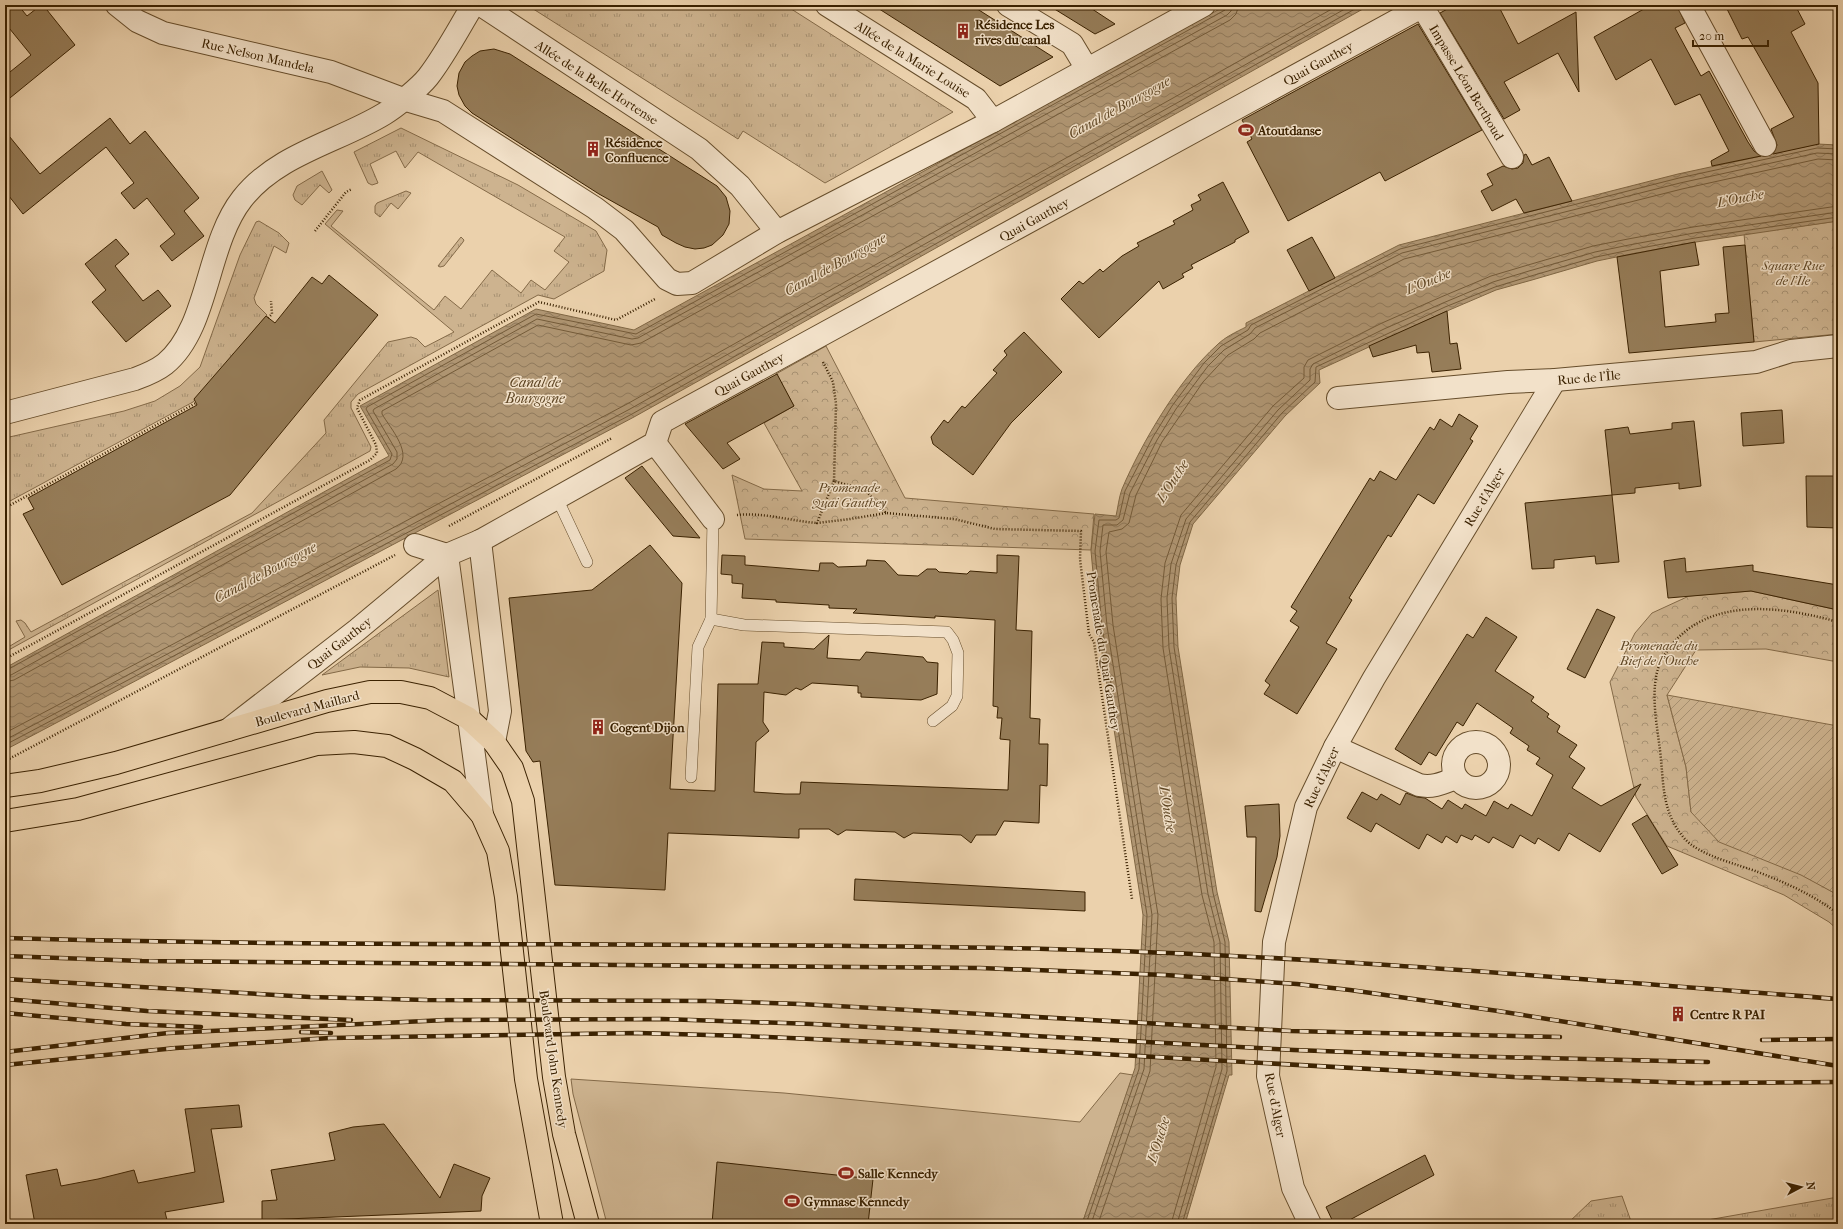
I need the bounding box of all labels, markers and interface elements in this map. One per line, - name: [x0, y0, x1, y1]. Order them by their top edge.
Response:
- street label: Allée de la Marie Louise: [851, 17, 974, 101]
- place label: Résidence Les rives du canal: [974, 17, 1055, 47]
- building icon: Résidence Les rives du canal: [954, 22, 972, 40]
- street label: Impasse Léon Berthoud: [1426, 22, 1508, 144]
- scale bar: [1693, 22, 1768, 48]
- text: 20 m: [1699, 29, 1724, 43]
- street label: Rue Nelson Mandela: [200, 35, 317, 76]
- street label: Allée de la Belle Hortense: [532, 37, 661, 128]
- street label: Quai Gauthey: [1281, 38, 1357, 89]
- water label: Canal de Bourgogne: [1065, 72, 1173, 142]
- sports icon: Atoutdanse: [1237, 121, 1255, 139]
- place label: Atoutdanse: [1257, 123, 1322, 138]
- place label: Résidence Confluence: [605, 135, 669, 165]
- building icon: Résidence Confluence: [584, 140, 602, 158]
- water label: L'Ouche: [1714, 186, 1765, 212]
- street label: Quai Gauthey: [997, 194, 1073, 245]
- water label: Canal de Bourgogne: [781, 229, 889, 299]
- park label: Square Rue de l'Île: [1761, 258, 1825, 288]
- water label: L'Ouche: [1402, 265, 1454, 299]
- street label: Quai Gauthey: [712, 349, 788, 400]
- street label: Rue de l'Île: [1557, 367, 1622, 388]
- water label: Canal de Bourgogne: [504, 374, 565, 407]
- water label: L'Ouche: [1152, 456, 1193, 507]
- street label: Rue d'Alger: [1461, 465, 1508, 529]
- park label: Promenade Quai Gauthey: [811, 480, 887, 511]
- water label: Canal de Bourgogne: [211, 538, 320, 607]
- street label: Promenade du Quai Gauthey: [1083, 570, 1124, 733]
- street label: Quai Gauthey: [304, 613, 375, 673]
- park label: Promenade du Bief de l'Ouche: [1619, 638, 1699, 668]
- street label: Boulevard Maillard: [253, 687, 362, 730]
- building icon: Cogent Dijon: [589, 718, 607, 736]
- place label: Cogent Dijon: [610, 720, 685, 736]
- street label: Rue d'Alger: [1301, 744, 1342, 810]
- water label: L'Ouche: [1155, 783, 1180, 834]
- street label: Boulevard John Kennedy: [536, 989, 571, 1130]
- building icon: Centre R PAI: [1669, 1005, 1687, 1023]
- place label: Centre R PAI: [1690, 1007, 1766, 1022]
- street label: Rue d'Alger: [1262, 1071, 1289, 1139]
- water label: L'Ouche: [1143, 1115, 1174, 1166]
- sports icon: Salle Kennedy: [837, 1164, 855, 1182]
- place label: Salle Kennedy: [858, 1166, 939, 1182]
- north arrow: [1781, 1167, 1821, 1207]
- text: N: [1803, 1181, 1817, 1191]
- sports icon: Gymnase Kennedy: [783, 1192, 801, 1210]
- place label: Gymnase Kennedy: [804, 1194, 910, 1210]

